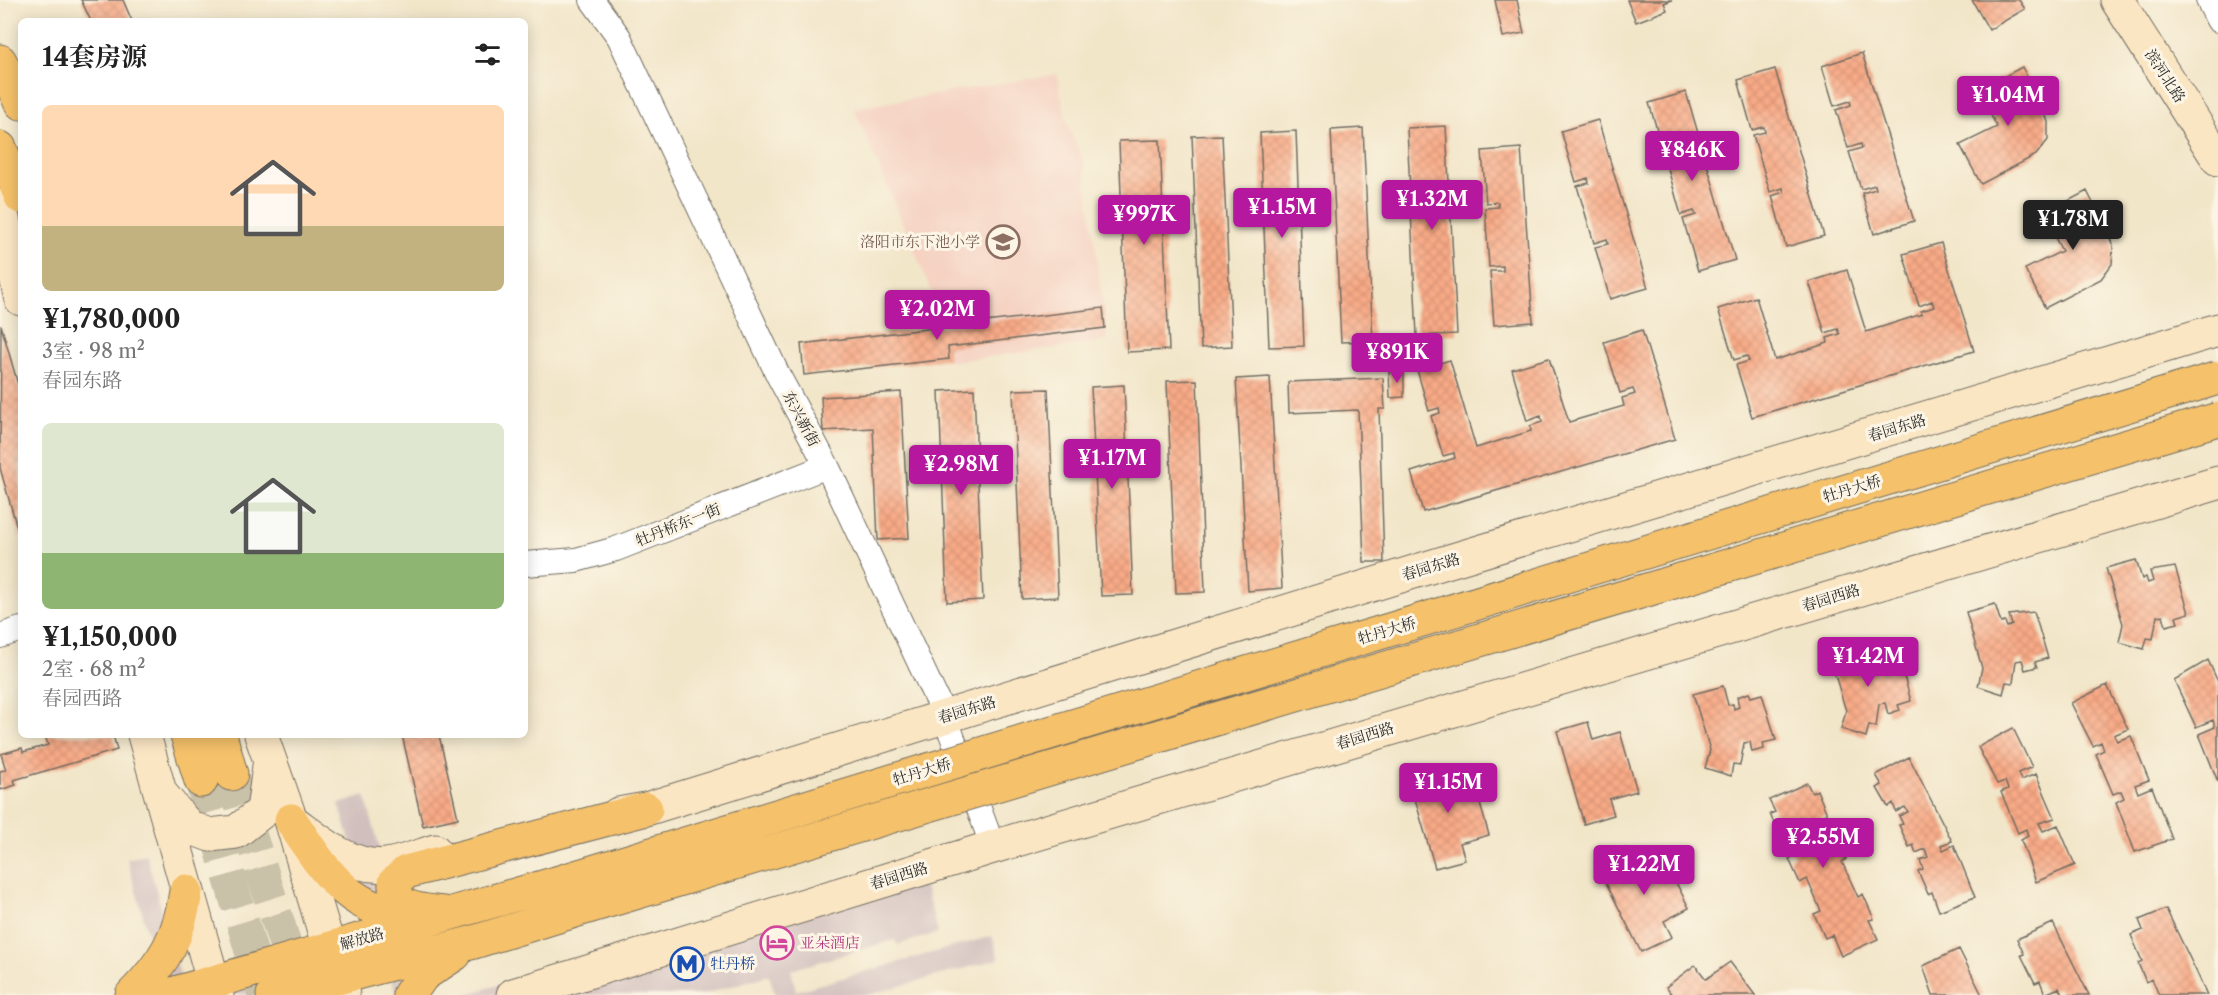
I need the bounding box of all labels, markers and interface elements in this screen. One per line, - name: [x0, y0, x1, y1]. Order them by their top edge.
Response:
- icon: filters: [471, 38, 504, 71]
- text: 14套房源: [42, 41, 147, 73]
- street label: 滨河北路: [2141, 45, 2190, 106]
- pin: ¥1.04M: [1959, 76, 2057, 127]
- text: ¥1.04M: [1971, 83, 2045, 107]
- pin: ¥846K: [1650, 131, 1734, 182]
- text: ¥846K: [1659, 138, 1725, 162]
- icon: home: [219, 144, 327, 252]
- pin: ¥1.32M: [1383, 180, 1481, 231]
- text: ¥1.32M: [1396, 187, 1468, 211]
- pin: ¥1.15M: [1233, 188, 1331, 239]
- pin: ¥997K: [1102, 195, 1186, 246]
- text: ¥1.15M: [1247, 195, 1317, 219]
- pin: ¥1.78M: [2024, 200, 2122, 251]
- text: ¥997K: [1112, 202, 1176, 226]
- text: ¥1.78M: [2037, 207, 2109, 231]
- school or university icon: 洛阳市东下池小学: [985, 224, 1021, 260]
- place label: 洛阳市东下池小学: [860, 232, 980, 251]
- pin: ¥2.02M: [888, 290, 986, 341]
- text: ¥2.02M: [899, 297, 975, 321]
- text: ¥1,780,000: [42, 303, 181, 335]
- pin: ¥891K: [1355, 333, 1439, 384]
- text: 3室 · 98 m²: [42, 339, 145, 363]
- text: ¥891K: [1366, 340, 1428, 364]
- text: 春园东路: [42, 368, 122, 392]
- street label: 东兴新街: [779, 388, 824, 450]
- street label: 春园东路: [1865, 410, 1928, 445]
- pin: ¥1.17M: [1063, 439, 1161, 490]
- pin: ¥2.98M: [912, 445, 1010, 496]
- text: ¥1.17M: [1078, 446, 1146, 470]
- text: ¥2.98M: [923, 452, 999, 476]
- icon: home: [219, 462, 327, 570]
- street label: 牡丹大桥: [1820, 471, 1883, 506]
- street label: 牡丹桥东一街: [633, 499, 723, 550]
- street label: 春园东路: [1399, 549, 1462, 584]
- street label: 春园西路: [1799, 580, 1862, 615]
- street label: 牡丹大桥: [1355, 613, 1418, 648]
- text: ¥1,150,000: [42, 621, 177, 653]
- pin: ¥1.42M: [1819, 637, 1917, 688]
- text: ¥1.42M: [1831, 644, 1905, 668]
- text: 2室 · 68 m²: [42, 657, 145, 681]
- text: 春园西路: [42, 686, 122, 710]
- street label: 春园东路: [935, 692, 998, 727]
- street label: 春园西路: [1333, 718, 1396, 753]
- street label: 牡丹大桥: [890, 754, 953, 789]
- pin: ¥1.15M: [1399, 763, 1497, 814]
- text: ¥1.15M: [1413, 770, 1483, 794]
- pin: ¥2.55M: [1774, 818, 1872, 869]
- text: ¥2.55M: [1786, 825, 1860, 849]
- pin: ¥1.22M: [1595, 845, 1693, 896]
- text: ¥1.22M: [1607, 852, 1681, 876]
- street label: 春园西路: [867, 858, 930, 893]
- street label: 解放路: [338, 923, 386, 954]
- hotel icon: 亚朵酒店: [759, 925, 795, 961]
- place label: 亚朵酒店: [800, 933, 860, 952]
- metro station icon: 牡丹桥: [669, 946, 705, 982]
- place label: 牡丹桥: [710, 954, 755, 973]

